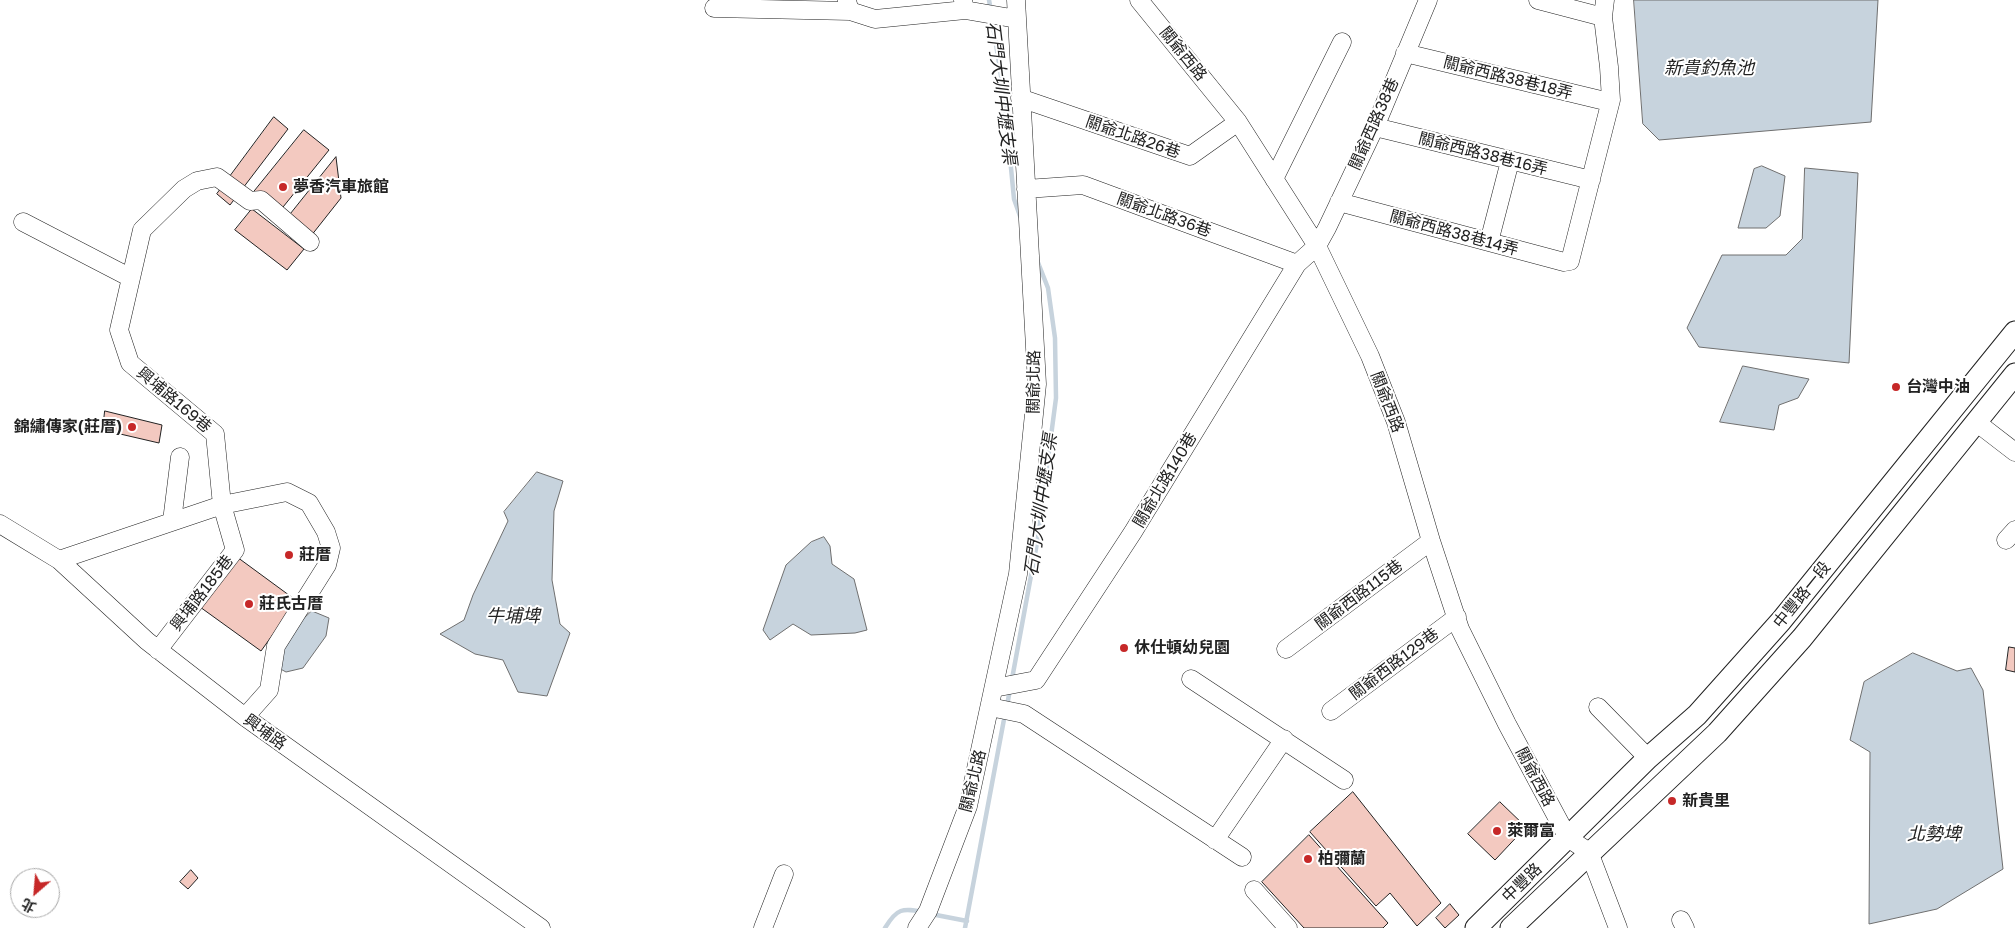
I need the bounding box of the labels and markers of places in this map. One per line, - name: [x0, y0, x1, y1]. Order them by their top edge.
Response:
- place label: 夢香汽車旅館: [293, 177, 389, 197]
- marker: 夢香汽車旅館: [277, 181, 289, 193]
- place label: 台灣中油: [1906, 377, 1970, 397]
- marker: 台灣中油: [1890, 381, 1902, 393]
- place label: 錦繡傳家(莊厝): [14, 417, 122, 437]
- marker: 錦繡傳家(莊厝): [126, 421, 138, 433]
- place label: 莊厝: [299, 545, 331, 565]
- marker: 莊厝: [283, 549, 295, 561]
- place label: 莊氏古厝: [259, 594, 323, 614]
- marker: 莊氏古厝: [243, 598, 255, 610]
- place label: 休仕頓幼兒園: [1134, 638, 1230, 658]
- marker: 休仕頓幼兒園: [1118, 642, 1130, 654]
- place label: 新貴里: [1682, 791, 1730, 811]
- marker: 新貴里: [1666, 795, 1678, 807]
- place label: 萊爾富: [1507, 821, 1555, 841]
- marker: 萊爾富: [1491, 825, 1503, 837]
- place label: 柏彌蘭: [1318, 849, 1366, 869]
- marker: 柏彌蘭: [1302, 853, 1314, 865]

